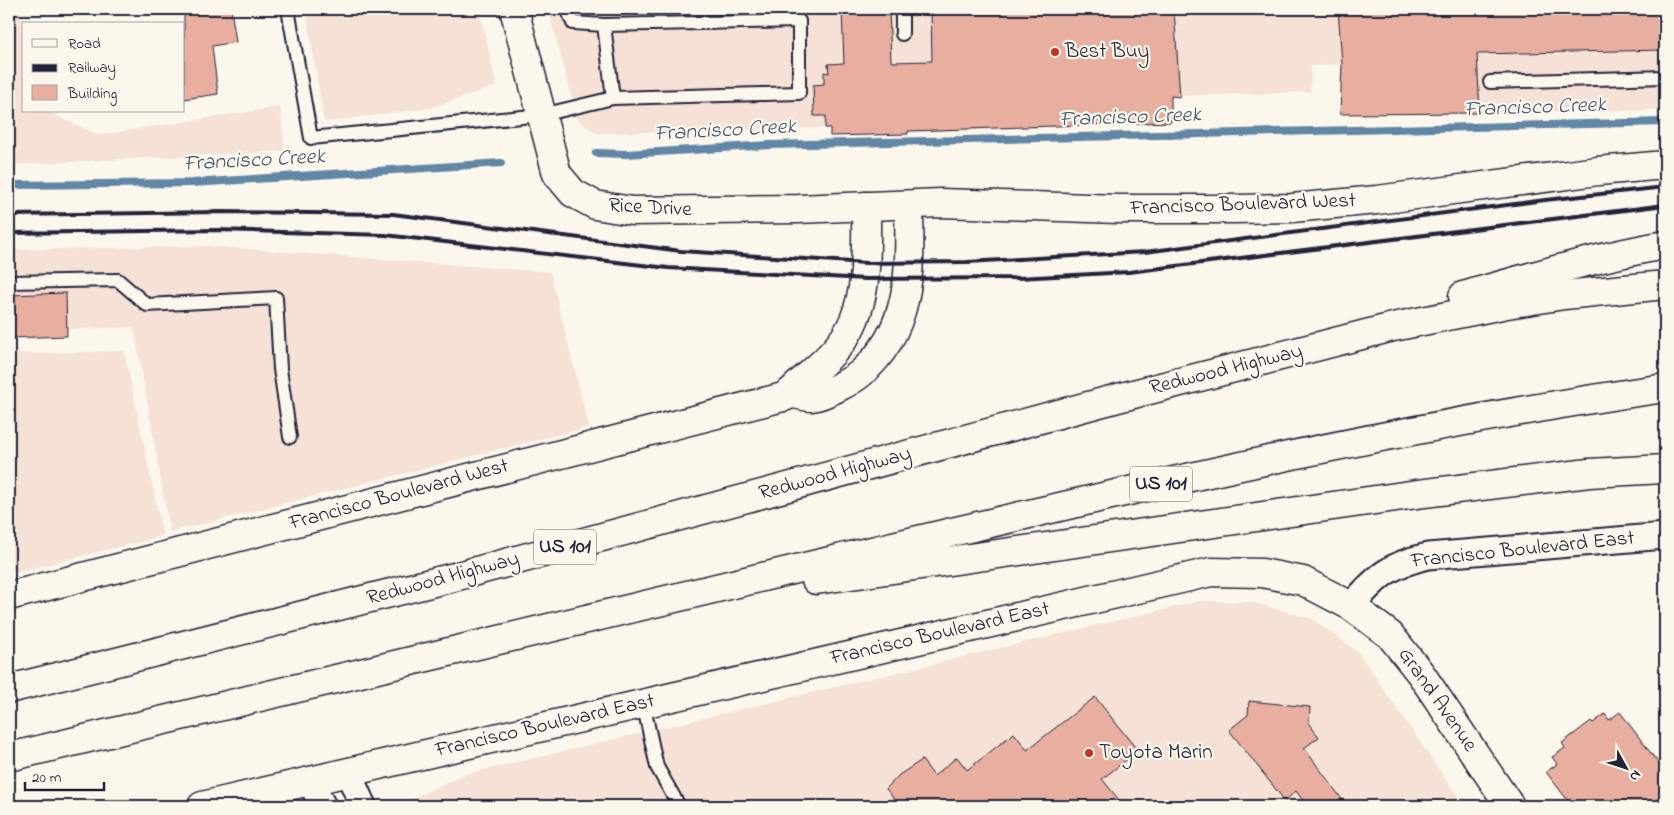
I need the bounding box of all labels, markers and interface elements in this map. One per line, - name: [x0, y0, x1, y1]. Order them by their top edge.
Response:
- legend: [22, 22, 185, 112]
- text: Road: [68, 33, 101, 55]
- place label: Best Buy: [1064, 37, 1149, 69]
- marker: Best Buy: [1049, 46, 1061, 58]
- text: Railway: [68, 57, 116, 80]
- text: Building: [67, 83, 117, 106]
- water label: Francisco Creek: [1464, 89, 1608, 126]
- water label: Francisco Creek: [1059, 99, 1203, 136]
- water label: Francisco Creek: [653, 111, 798, 151]
- water label: Francisco Creek: [182, 141, 327, 181]
- street label: Francisco Boulevard West: [1129, 186, 1356, 224]
- street label: Rice Drive: [608, 191, 693, 225]
- street label: Redwood Highway: [1146, 336, 1306, 405]
- street label: Redwood Highway: [755, 439, 915, 511]
- street label: Francisco Boulevard West: [285, 451, 512, 539]
- road number: US 101: [1130, 466, 1192, 502]
- street label: Francisco Boulevard East: [1409, 523, 1636, 577]
- road number: US 101: [534, 530, 596, 564]
- street label: Redwood Highway: [363, 544, 523, 616]
- street label: Francisco Boulevard East: [826, 594, 1053, 674]
- street label: Grand Avenue: [1390, 642, 1484, 759]
- street label: Francisco Boulevard East: [431, 686, 658, 766]
- place label: Toyota Marin: [1099, 738, 1213, 770]
- north arrow: [1602, 742, 1652, 792]
- marker: Toyota Marin: [1083, 747, 1095, 759]
- scale bar: [25, 760, 104, 792]
- text: N: [1624, 765, 1646, 786]
- text: 20 m: [32, 767, 62, 789]

